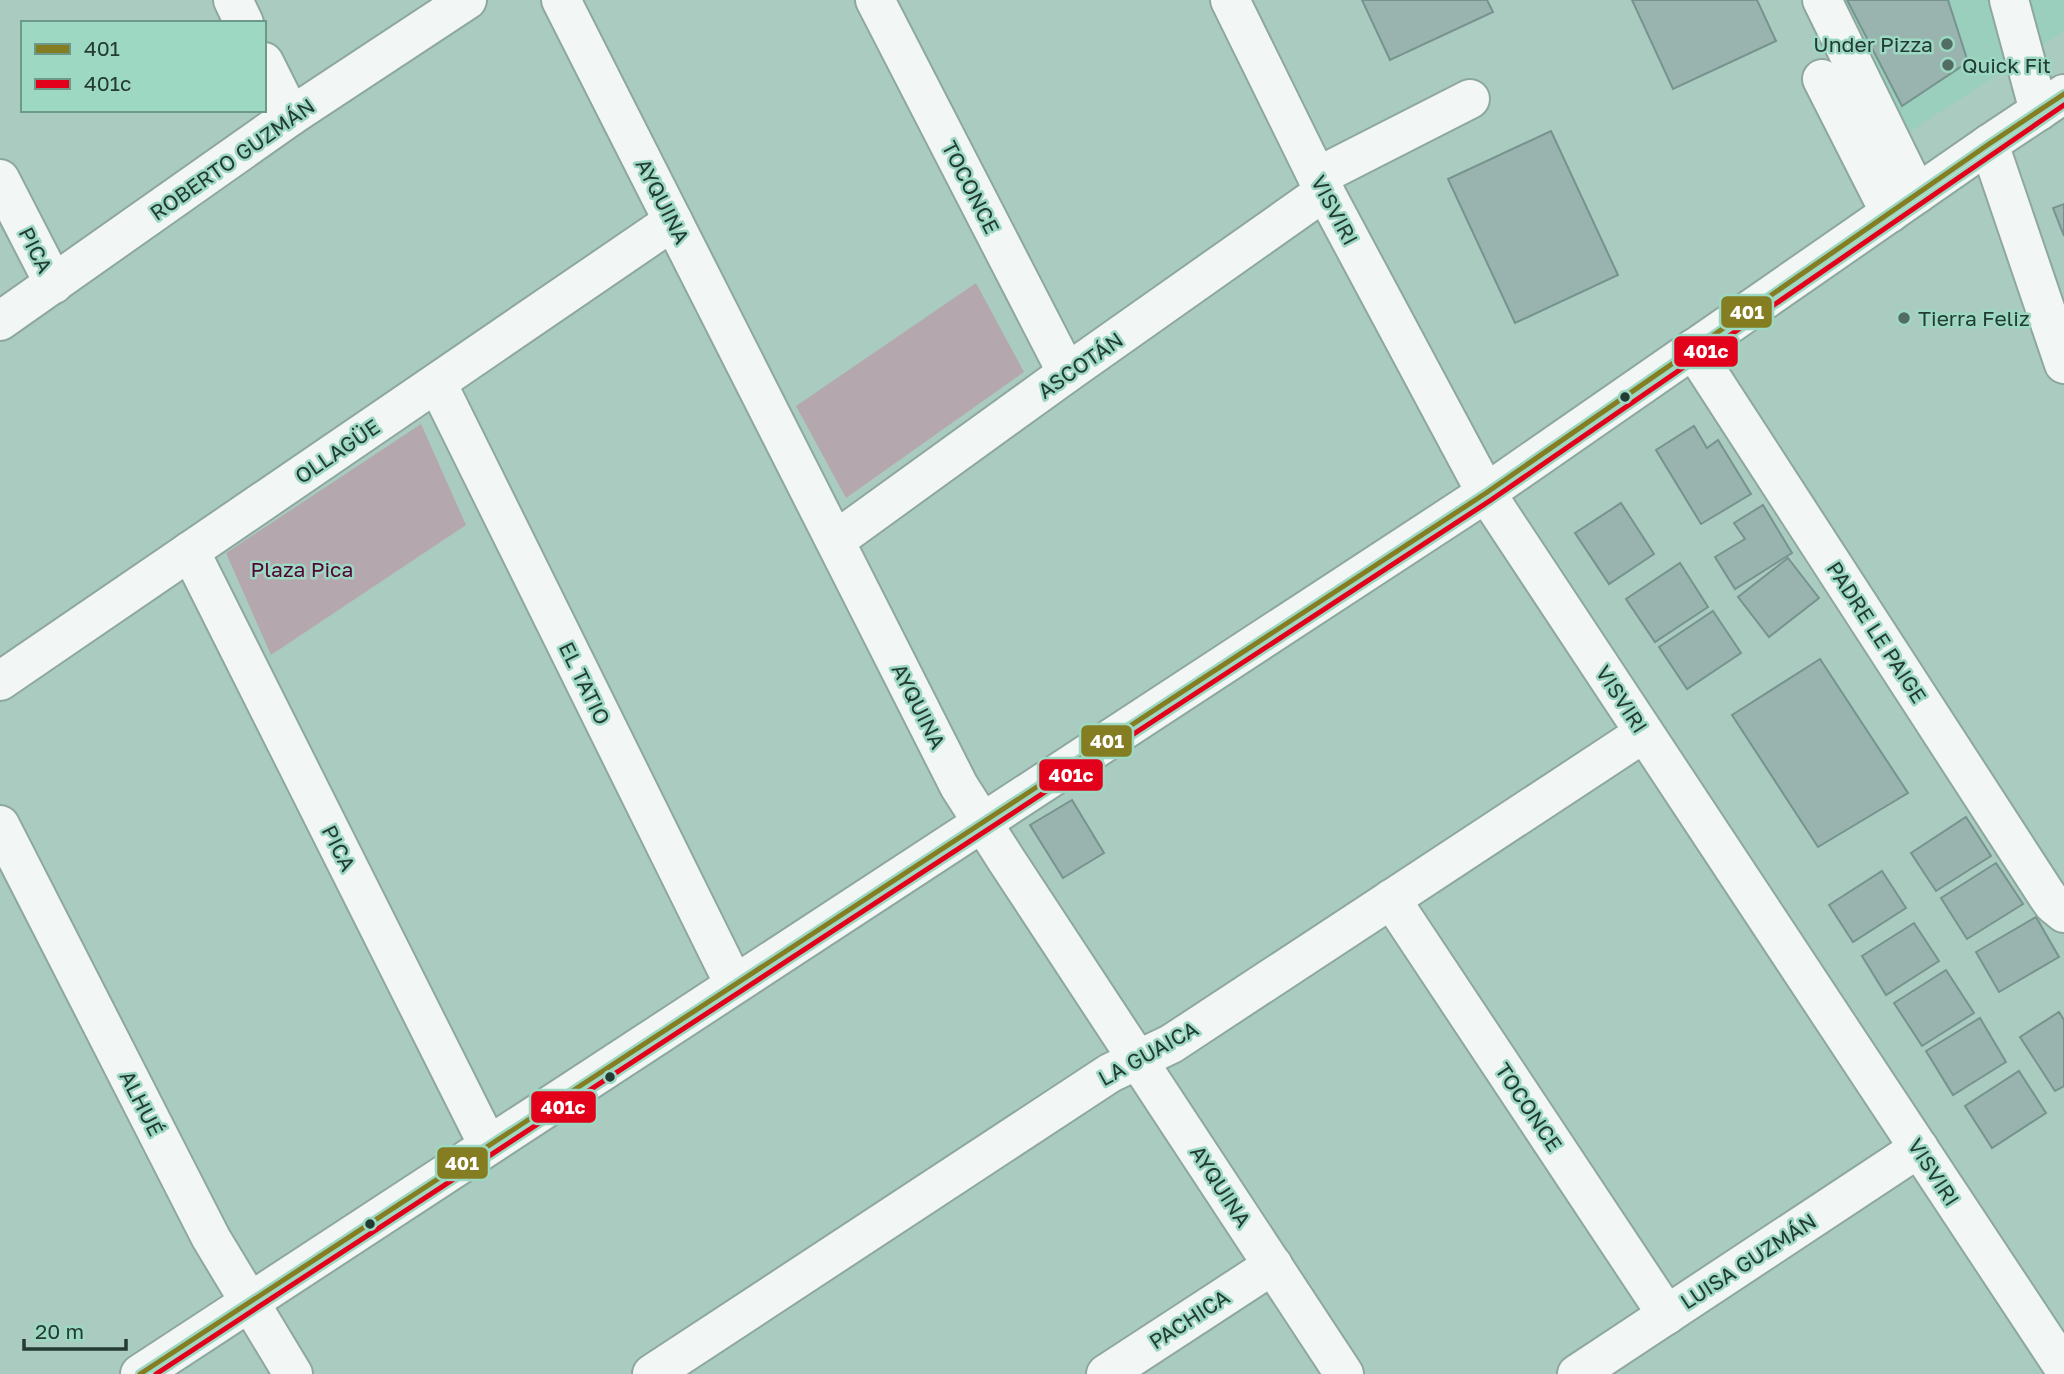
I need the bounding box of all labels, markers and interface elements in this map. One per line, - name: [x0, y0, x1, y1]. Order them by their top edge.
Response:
- legend: [21, 21, 266, 112]
- place label: Under Pizza: [1813, 31, 1933, 57]
- text: 401: [84, 35, 120, 61]
- marker: Under Pizza: [1939, 36, 1955, 52]
- place label: Quick Fit: [1962, 52, 2051, 78]
- marker: Quick Fit: [1940, 57, 1956, 73]
- text: 401c: [84, 70, 131, 96]
- street label: ROBERTO GUZMÁN: [145, 92, 319, 226]
- street label: TOCONCE: [936, 136, 1006, 238]
- street label: AYQUINA: [630, 154, 696, 248]
- street label: VISVIRI: [1306, 171, 1364, 249]
- street label: PICA: [13, 223, 59, 277]
- line badge: 401: [1720, 295, 1773, 329]
- text: 401: [1730, 300, 1764, 323]
- place label: Tierra Feliz: [1918, 305, 2030, 331]
- marker: Tierra Feliz: [1896, 310, 1912, 326]
- street label: ASCOTÁN: [1032, 326, 1128, 404]
- line badge: 401c: [1673, 335, 1739, 368]
- text: 401c: [1684, 339, 1729, 362]
- unlabelled marker: [1618, 390, 1632, 404]
- street label: OLLAGÜE: [290, 413, 384, 489]
- park label: Plaza Pica: [251, 556, 353, 582]
- street label: PADRE LE PAIGE: [1822, 556, 1932, 708]
- street label: EL TATIO: [554, 637, 616, 729]
- street label: AYQUINA: [886, 659, 952, 753]
- street label: VISVIRI: [1591, 660, 1653, 738]
- line badge: 401: [1080, 724, 1133, 758]
- text: 401: [1090, 729, 1124, 752]
- line badge: 401c: [1038, 758, 1104, 792]
- text: 401c: [1049, 763, 1094, 786]
- street label: PICA: [316, 821, 362, 875]
- street label: LA GUAICA: [1094, 1015, 1202, 1091]
- street label: TOCONCE: [1490, 1058, 1568, 1156]
- street label: ALHUÉ: [114, 1066, 170, 1140]
- unlabelled marker: [603, 1070, 617, 1084]
- line badge: 401c: [530, 1090, 597, 1124]
- text: 401c: [541, 1095, 586, 1118]
- street label: VISVIRI: [1903, 1133, 1965, 1211]
- street label: AYQUINA: [1185, 1140, 1257, 1232]
- line badge: 401: [436, 1146, 489, 1180]
- text: 401: [445, 1151, 479, 1174]
- street label: LUISA GUZMÁN: [1675, 1207, 1821, 1315]
- unlabelled marker: [363, 1217, 377, 1231]
- street label: PACHICA: [1144, 1283, 1234, 1355]
- scale bar: [24, 1308, 126, 1352]
- text: 20 m: [35, 1318, 84, 1344]

